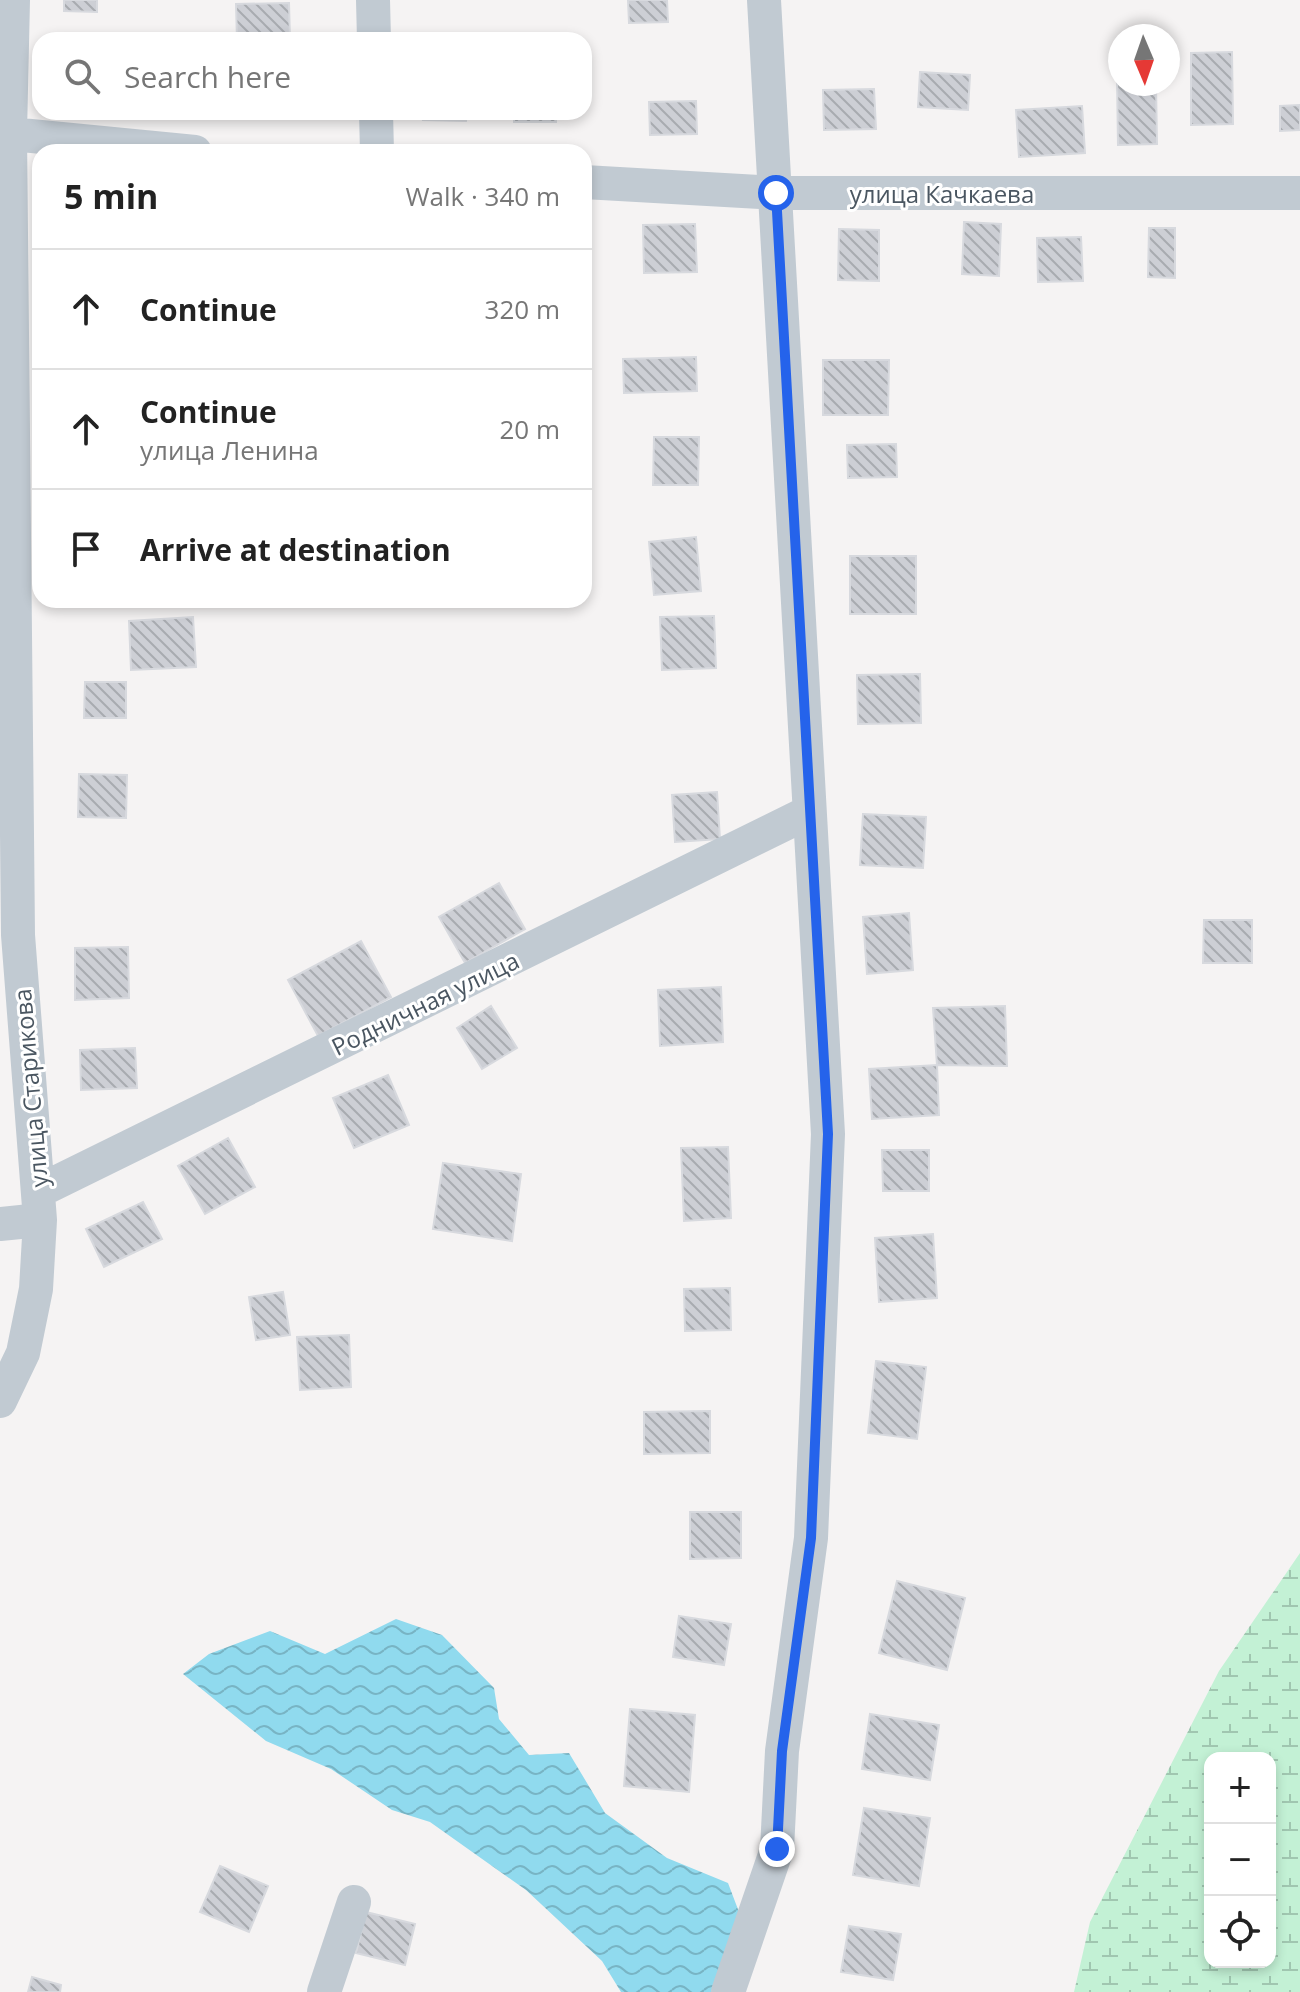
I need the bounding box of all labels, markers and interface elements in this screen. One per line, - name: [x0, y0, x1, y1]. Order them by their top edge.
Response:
- north arrow: [1108, 24, 1180, 96]
- search box: [32, 32, 592, 120]
- icon: search: [60, 54, 104, 98]
- text: Search here: [124, 56, 291, 97]
- text: 5 min: [64, 173, 158, 219]
- route start: [758, 175, 794, 211]
- street label: улица Качкаева: [850, 177, 1034, 210]
- text: Walk · 340 m: [406, 178, 560, 214]
- icon: ahead: [64, 287, 108, 331]
- text: Continue: [140, 289, 277, 330]
- text: 320 m: [485, 291, 560, 327]
- text: Continue: [140, 391, 277, 432]
- icon: ahead: [64, 407, 108, 451]
- text: 20 m: [499, 411, 560, 447]
- text: улица Ленина: [140, 432, 319, 468]
- icon: arrive: [64, 527, 108, 571]
- text: Arrive at destination: [140, 529, 451, 570]
- street label: Родничная улица: [326, 943, 524, 1063]
- street label: улица Старикова: [5, 987, 55, 1189]
- map controls: [1204, 1752, 1276, 1968]
- button: +: [1204, 1752, 1276, 1824]
- button: −: [1204, 1824, 1276, 1896]
- route end: [759, 1831, 795, 1867]
- button: locate: [1204, 1896, 1276, 1968]

